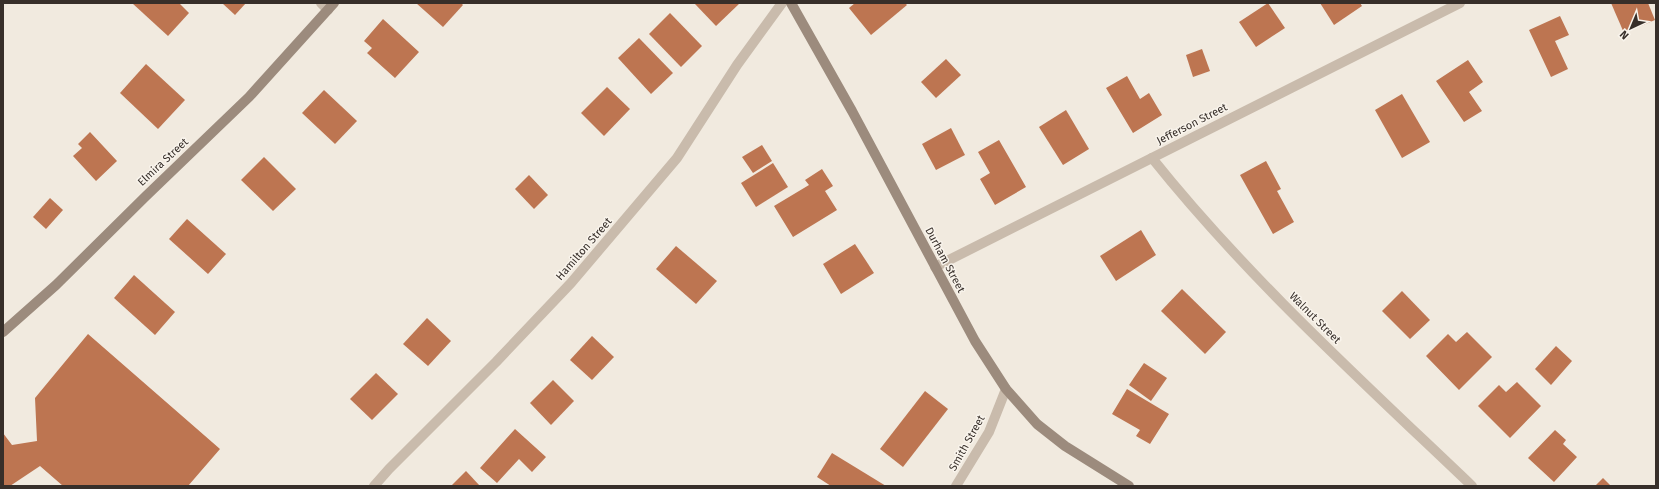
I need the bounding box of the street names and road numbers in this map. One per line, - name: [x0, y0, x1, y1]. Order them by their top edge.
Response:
- street label: Jefferson Street: [1155, 101, 1229, 147]
- street label: Elmira Street: [135, 135, 191, 189]
- street label: Hamilton Street: [553, 215, 615, 283]
- street label: Durham Street: [922, 225, 968, 295]
- street label: Walnut Street: [1287, 290, 1343, 346]
- street label: Smith Street: [946, 413, 988, 473]

